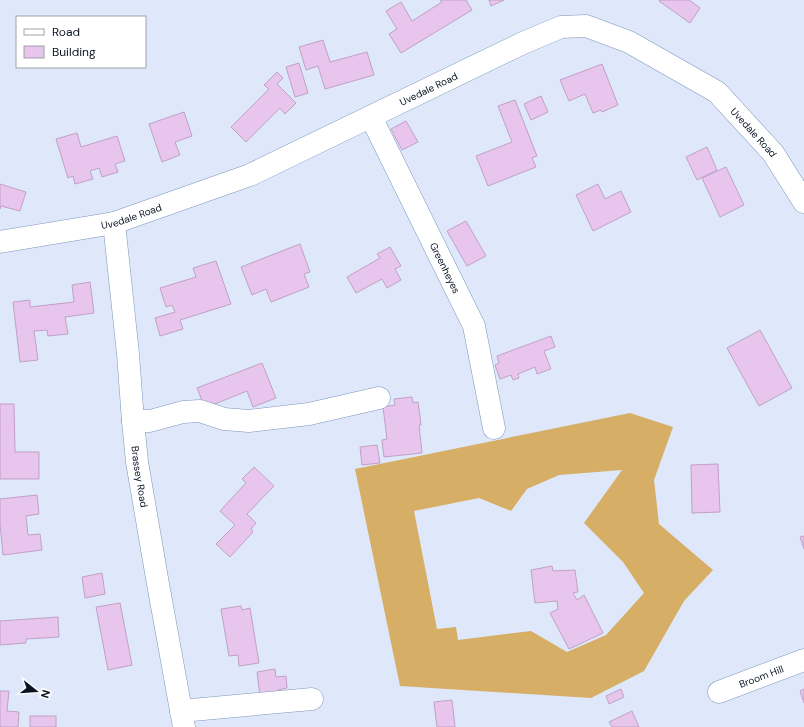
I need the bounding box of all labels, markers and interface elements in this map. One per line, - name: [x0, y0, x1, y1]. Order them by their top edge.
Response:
- legend: [16, 16, 146, 68]
- text: Road: [52, 24, 80, 40]
- text: Building: [52, 44, 96, 60]
- street label: Uvedale Road: [398, 70, 460, 109]
- street label: Uvedale Road: [728, 105, 780, 160]
- street label: Uvedale Road: [100, 201, 163, 232]
- street label: Greenheyes: [427, 240, 463, 296]
- street label: Brassey Road: [128, 445, 151, 509]
- street label: Broom Hill: [737, 662, 785, 691]
- north arrow: [16, 671, 56, 711]
- text: N: [38, 688, 53, 700]

